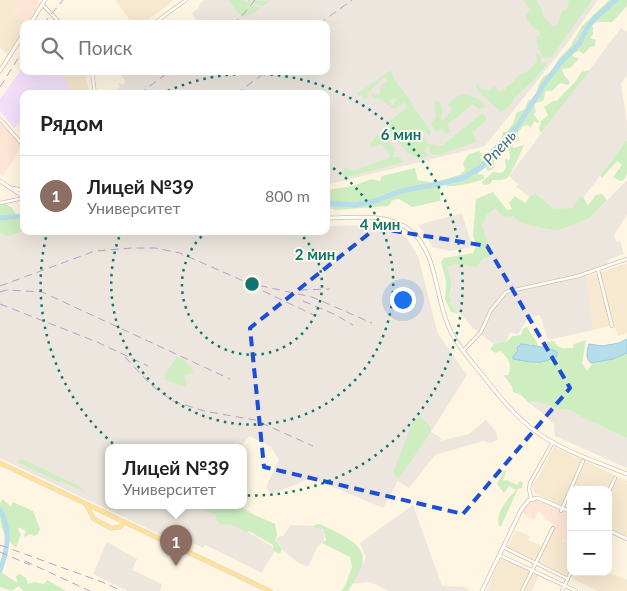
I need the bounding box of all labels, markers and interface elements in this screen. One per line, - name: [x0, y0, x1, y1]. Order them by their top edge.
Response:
- search box: [20, 20, 330, 75]
- icon: search: [38, 34, 66, 62]
- text: Поиск: [78, 36, 132, 59]
- text: Рядом: [40, 110, 103, 135]
- text: 6 мин: [381, 125, 421, 143]
- water label: Рпень: [478, 126, 520, 168]
- text: Лицей №39: [87, 175, 194, 198]
- text: 1: [51, 186, 61, 205]
- text: 800 m: [265, 186, 310, 205]
- text: Университет: [87, 198, 181, 217]
- text: 4 мин: [360, 215, 400, 233]
- text: 2 мин: [295, 245, 335, 263]
- centre of rings: [243, 275, 261, 293]
- your location: [390, 287, 416, 313]
- popup: [105, 444, 247, 509]
- text: Лицей №39: [123, 456, 229, 479]
- text: Университет: [123, 479, 216, 498]
- map controls: [567, 486, 612, 576]
- button: +: [567, 486, 612, 531]
- pin: 1: [160, 525, 192, 566]
- button: −: [567, 531, 612, 576]

